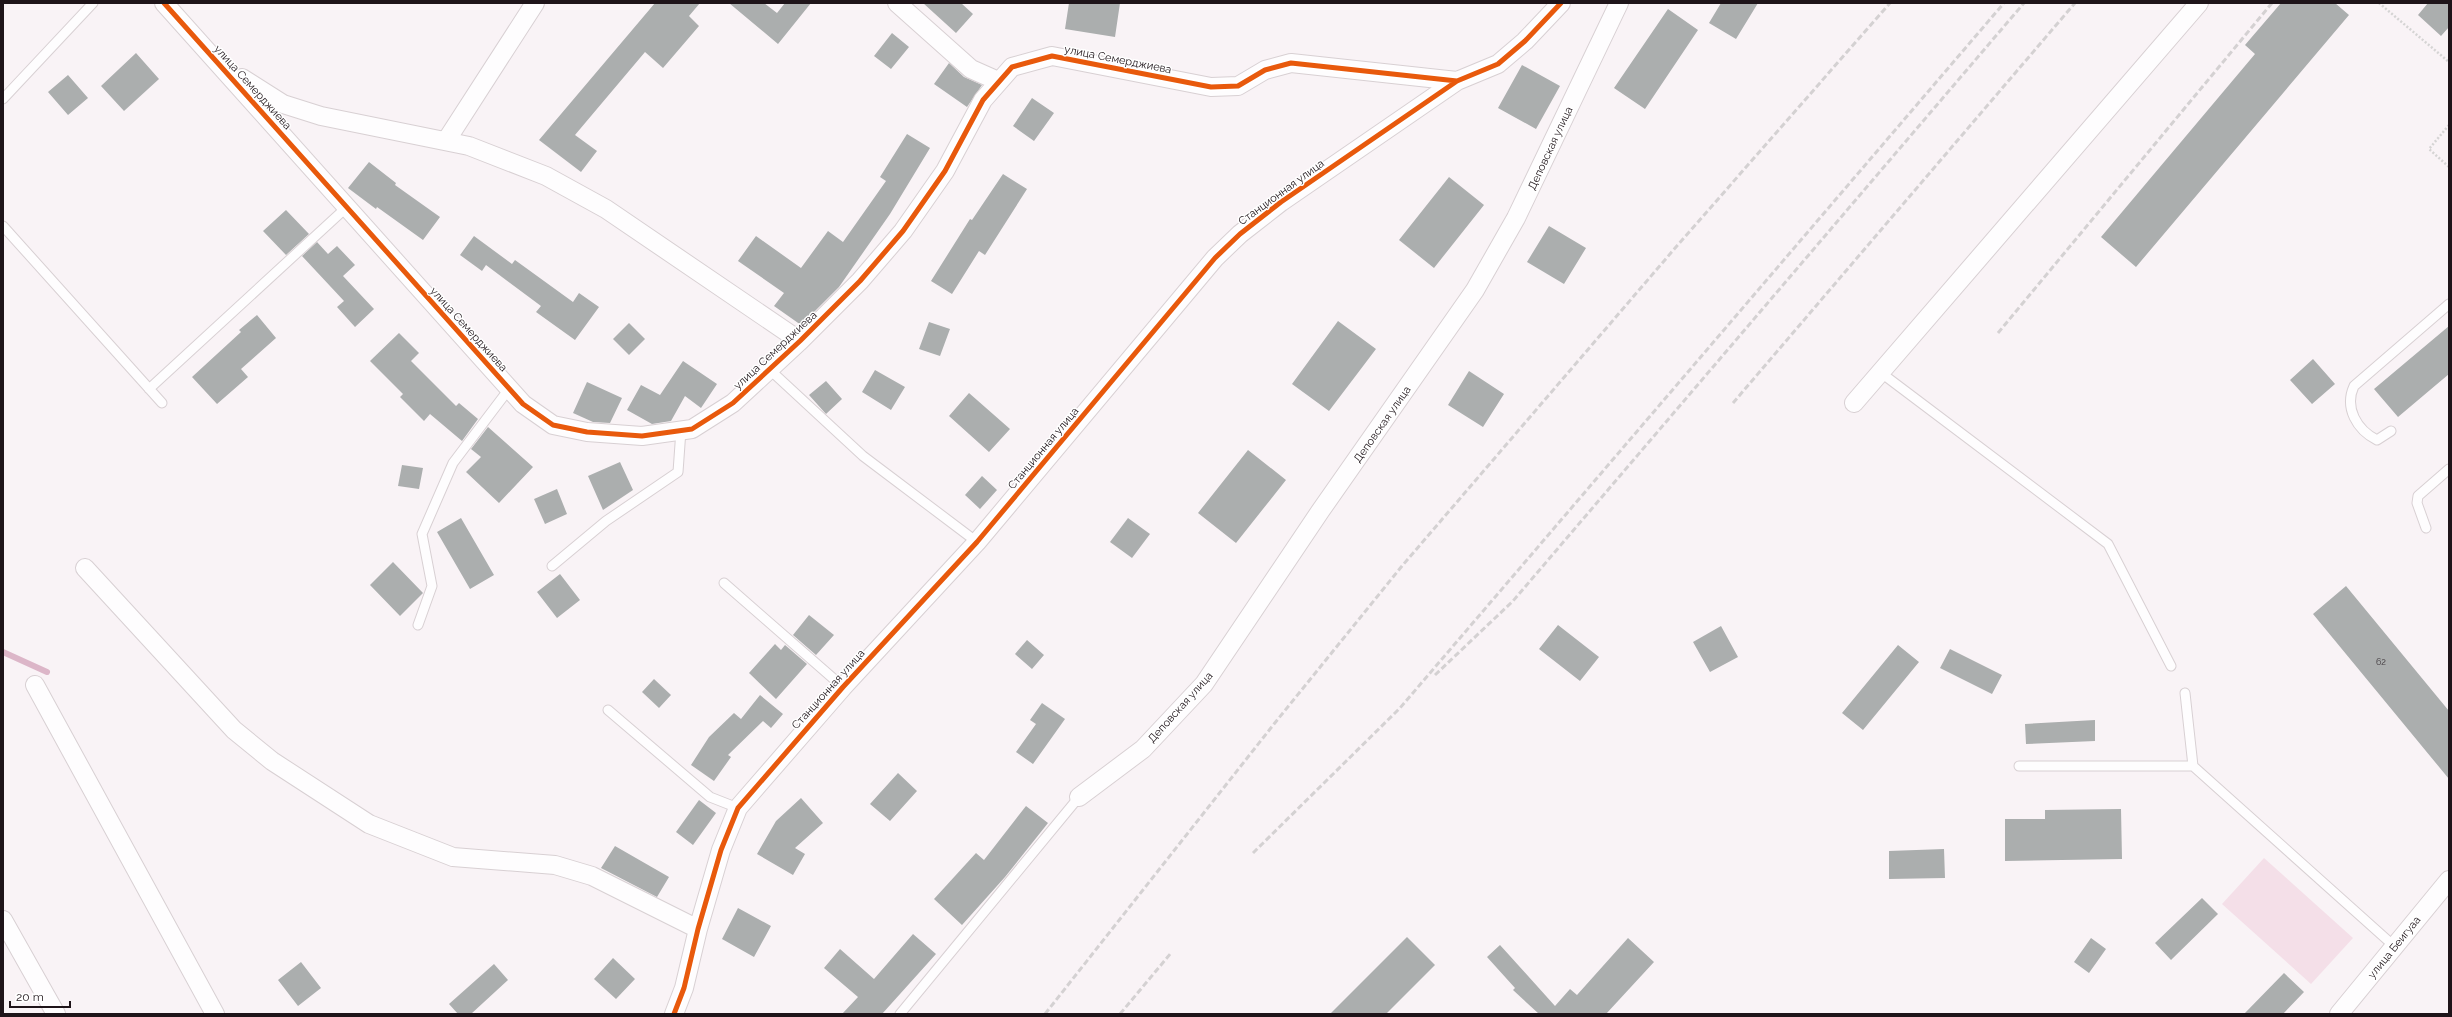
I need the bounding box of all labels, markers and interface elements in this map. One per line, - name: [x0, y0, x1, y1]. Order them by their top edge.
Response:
- street label: улица Семерджиева: [211, 43, 294, 132]
- street label: улица Семерджиева: [1063, 43, 1173, 76]
- street label: Деповская улица: [1525, 104, 1575, 192]
- street label: Станционная улица: [1236, 157, 1327, 228]
- street label: улица Семерджиева: [427, 285, 510, 374]
- street label: улица Семерджиева: [731, 309, 820, 392]
- street label: Деповская улица: [1351, 384, 1414, 465]
- street label: Станционная улица: [1005, 405, 1081, 492]
- street label: Станционная улица: [789, 647, 868, 732]
- house number: 62: [2376, 657, 2386, 667]
- street label: Деповская улица: [1145, 669, 1215, 745]
- street label: улица Беигуаа: [2365, 914, 2423, 981]
- scale bar: [10, 983, 70, 1009]
- text: 20 m: [16, 990, 44, 1004]

